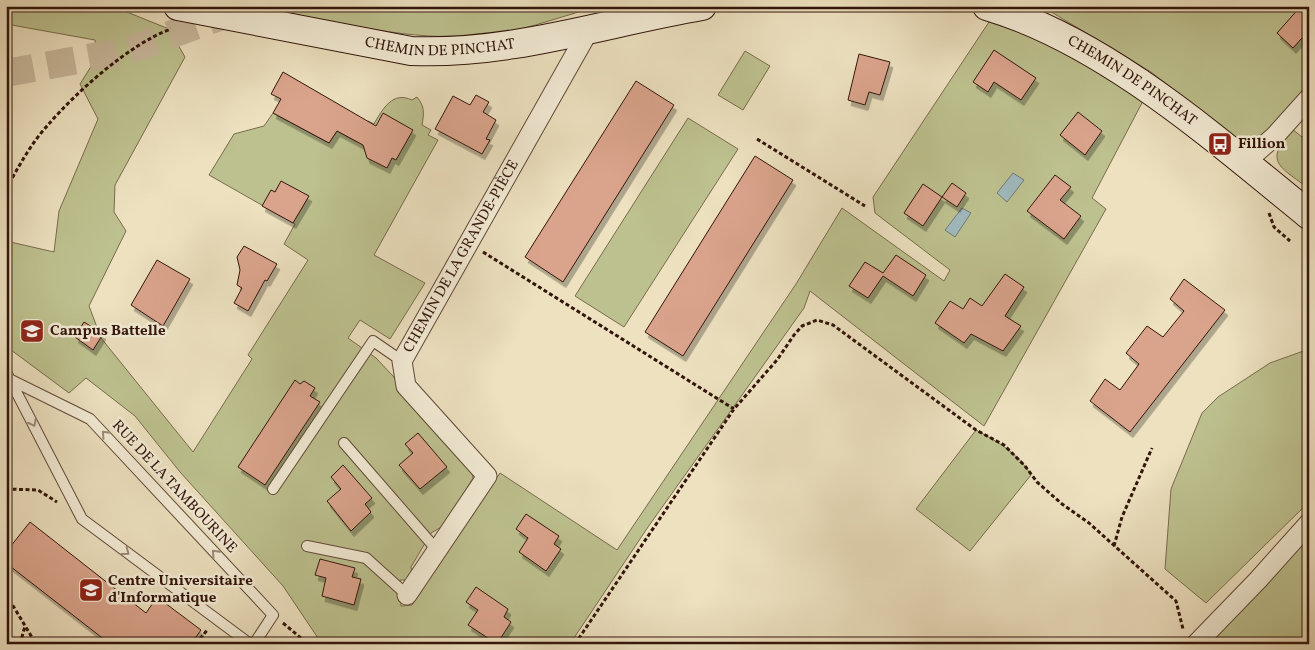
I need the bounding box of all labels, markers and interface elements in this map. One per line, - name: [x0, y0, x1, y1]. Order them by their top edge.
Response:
- street label: CHEMIN DE PINCHAT: [1064, 31, 1201, 131]
- street label: CHEMIN DE PINCHAT: [363, 32, 517, 62]
- bus stop icon: Fillion: [1207, 131, 1233, 157]
- place label: Fillion: [1238, 134, 1285, 155]
- street label: CHEMIN DE LA GRANDE-PIÈCE: [398, 156, 524, 357]
- school or university icon: Campus Battelle: [19, 318, 45, 344]
- place label: Campus Battelle: [50, 321, 166, 342]
- street label: RUE DE LA TAMBOURINE: [107, 416, 241, 558]
- one-way arrow: [27, 418, 37, 427]
- one-way arrow: [102, 431, 111, 440]
- one-way arrow: [120, 546, 130, 555]
- one-way arrow: [212, 550, 221, 559]
- place label: Centre Universitaire d'Informatique: [108, 571, 253, 609]
- school or university icon: Centre Universitaire d'Informatique: [78, 577, 104, 603]

